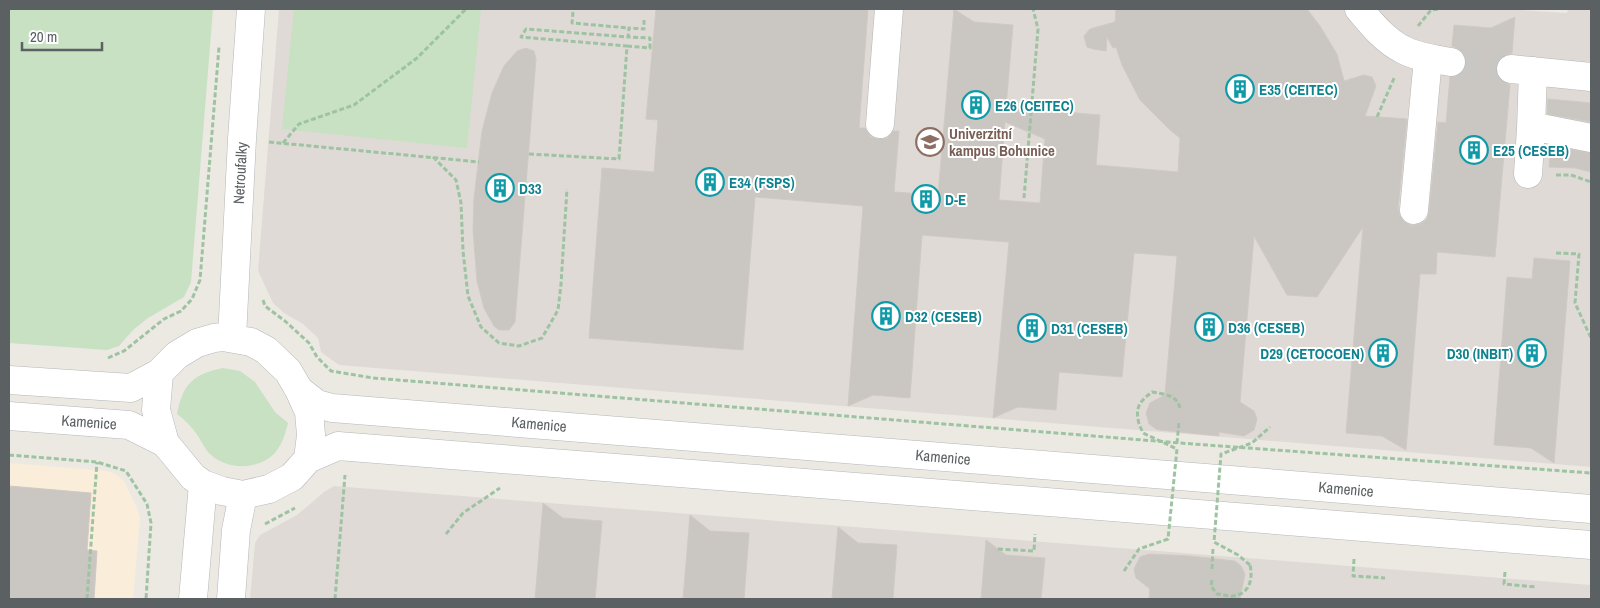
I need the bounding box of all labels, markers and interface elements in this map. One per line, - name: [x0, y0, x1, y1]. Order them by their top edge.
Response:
- scale bar: [22, 20, 102, 52]
- text: 20 m: [30, 26, 57, 47]
- building icon: E35 (CEITEC): [1225, 74, 1255, 104]
- place label: E35 (CEITEC): [1259, 79, 1338, 100]
- building icon: E26 (CEITEC): [961, 90, 991, 120]
- place label: E26 (CEITEC): [995, 95, 1074, 116]
- place label: Univerzitní kampus Bohunice: [949, 123, 1055, 161]
- school or university icon: Univerzitní kampus Bohunice: [915, 127, 945, 157]
- building icon: E25 (CESEB): [1459, 135, 1489, 165]
- place label: E25 (CESEB): [1493, 140, 1569, 161]
- street label: Netroufalky: [228, 141, 252, 205]
- building icon: E34 (FSPS): [695, 167, 725, 197]
- place label: E34 (FSPS): [729, 172, 795, 193]
- building icon: D33: [485, 173, 515, 203]
- place label: D33: [519, 178, 542, 199]
- building icon: D-E: [911, 184, 941, 214]
- place label: D-E: [945, 189, 966, 210]
- building icon: D32 (CESEB): [871, 301, 901, 331]
- place label: D32 (CESEB): [905, 306, 982, 327]
- building icon: D36 (CESEB): [1194, 312, 1224, 342]
- building icon: D31 (CESEB): [1017, 313, 1047, 343]
- place label: D36 (CESEB): [1228, 317, 1305, 338]
- place label: D31 (CESEB): [1051, 318, 1128, 339]
- building icon: D29 (CETOCOEN): [1368, 338, 1398, 368]
- building icon: D30 (INBIT): [1517, 338, 1547, 368]
- place label: D29 (CETOCOEN): [1260, 343, 1364, 364]
- place label: D30 (INBIT): [1447, 343, 1513, 364]
- street label: Kamenice: [61, 410, 118, 434]
- street label: Kamenice: [510, 411, 568, 437]
- street label: Kamenice: [914, 444, 972, 470]
- street label: Kamenice: [1317, 476, 1375, 502]

